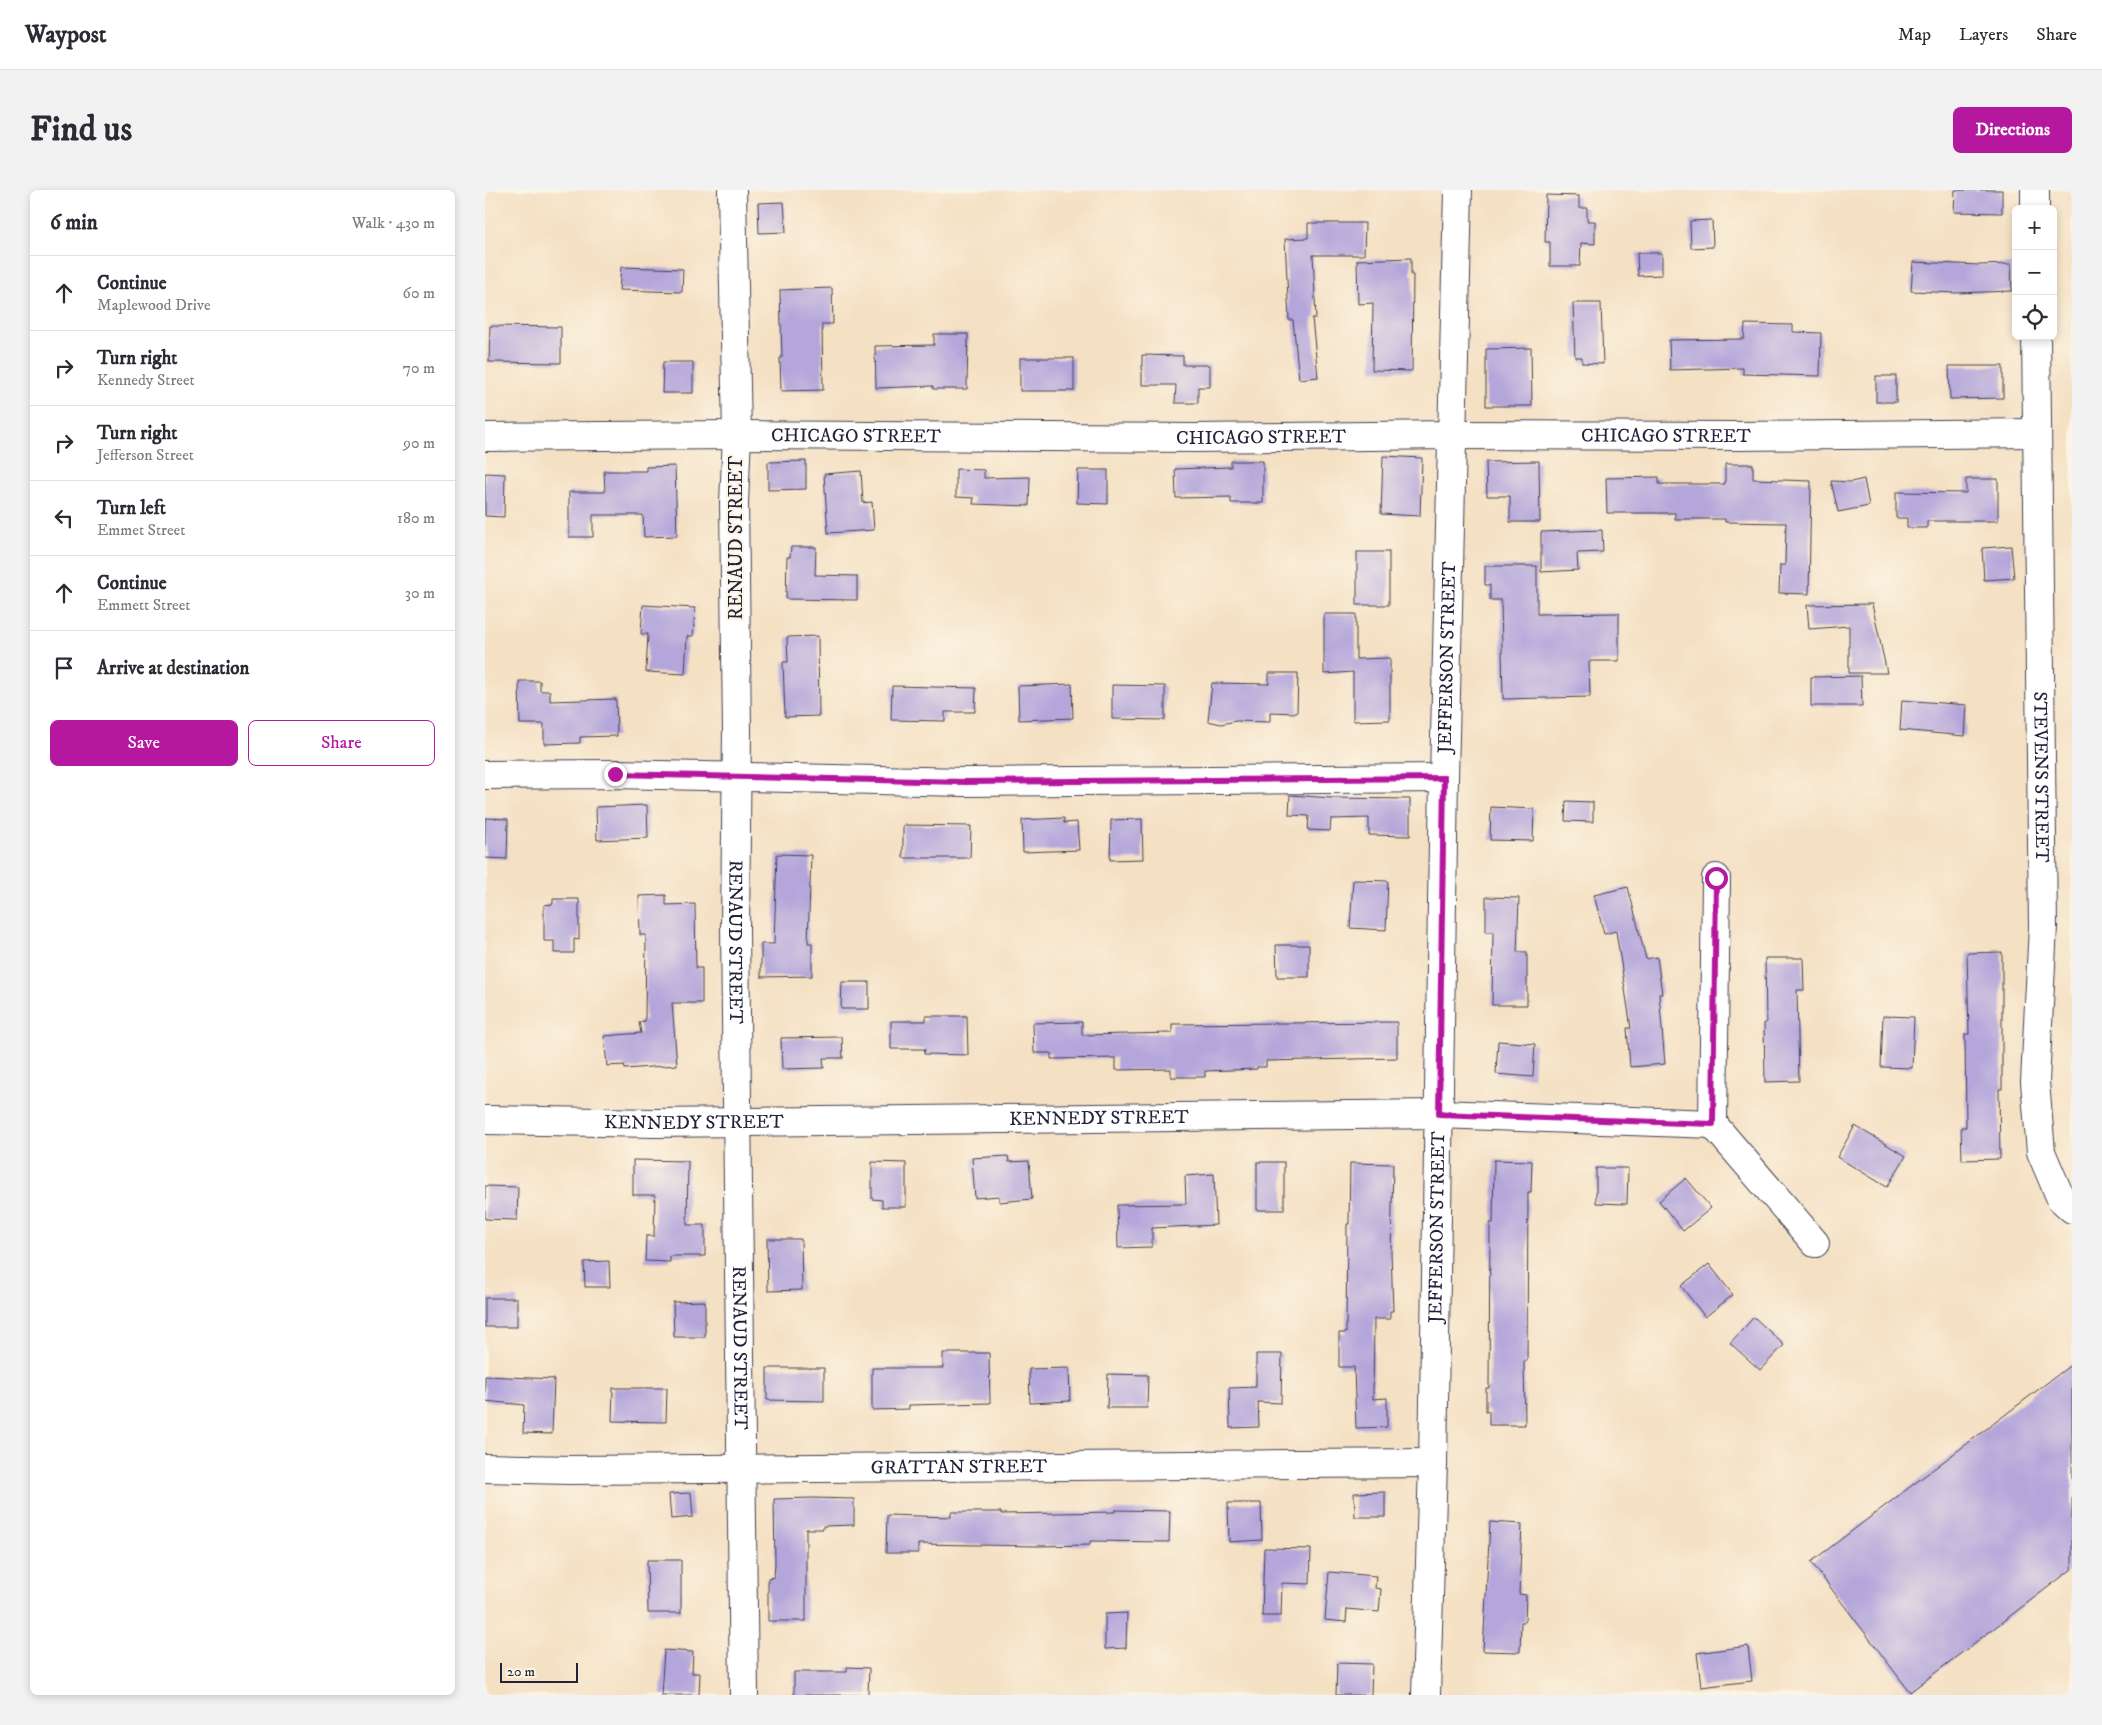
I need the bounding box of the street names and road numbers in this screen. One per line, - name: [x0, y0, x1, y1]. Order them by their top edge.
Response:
- street label: CHICAGO STREET: [771, 424, 942, 448]
- street label: CHICAGO STREET: [1581, 424, 1752, 448]
- street label: CHICAGO STREET: [1176, 425, 1347, 450]
- street label: RENAUD STREET: [725, 455, 748, 620]
- street label: JEFFERSON STREET: [1433, 561, 1461, 755]
- street label: STEVENS STREET: [2029, 691, 2054, 863]
- street label: RENAUD STREET: [723, 860, 748, 1025]
- street label: KENNEDY STREET: [1009, 1105, 1189, 1130]
- street label: KENNEDY STREET: [604, 1110, 784, 1135]
- street label: JEFFERSON STREET: [1424, 1131, 1450, 1325]
- street label: RENAUD STREET: [727, 1266, 752, 1431]
- street label: GRATTAN STREET: [871, 1455, 1048, 1479]

